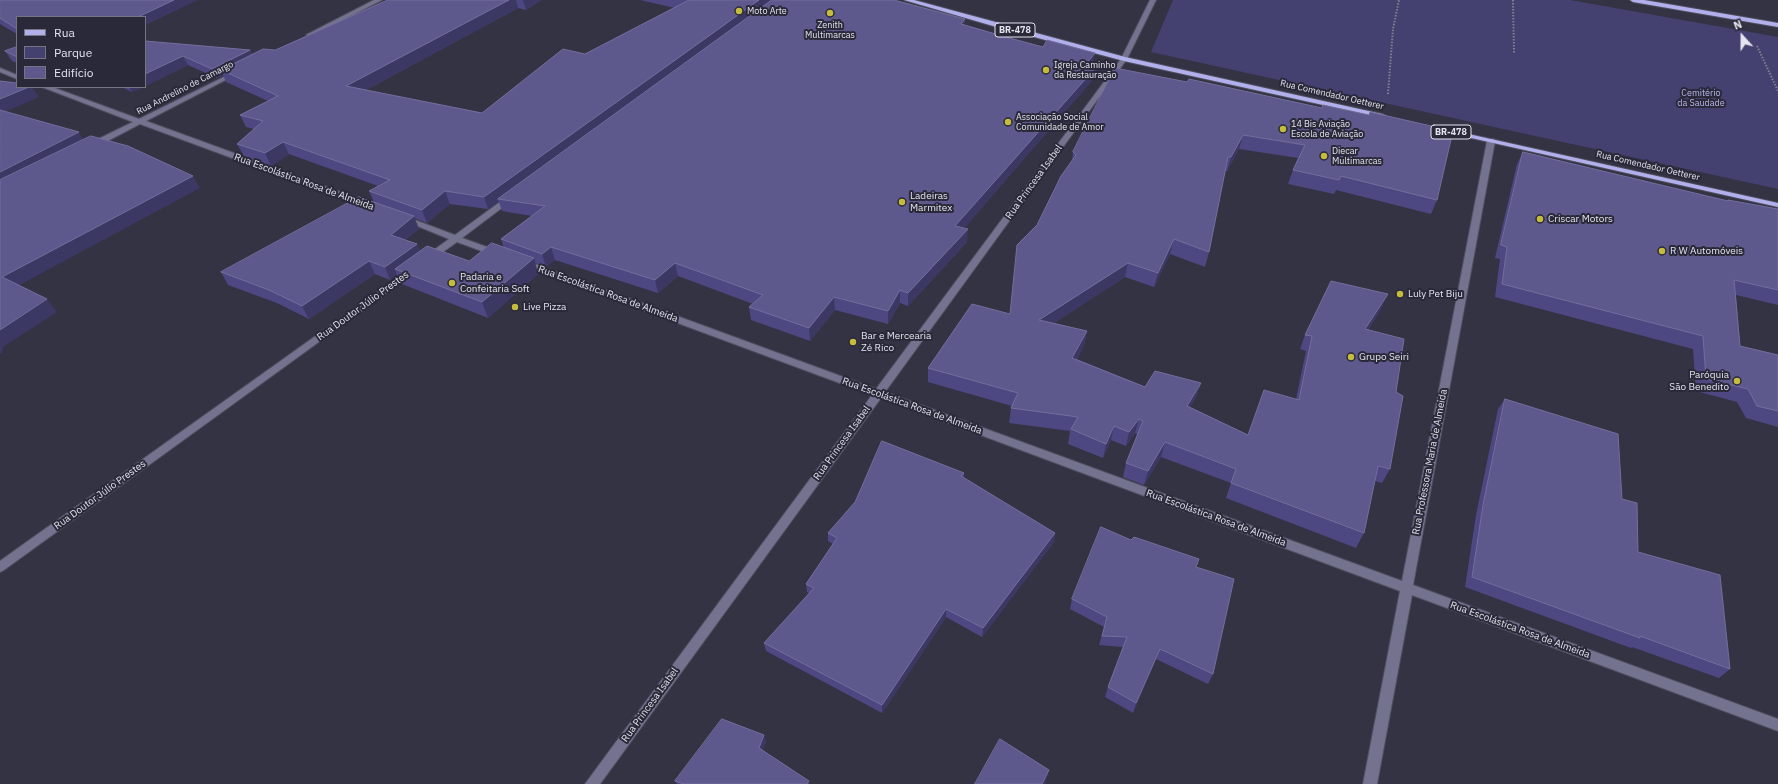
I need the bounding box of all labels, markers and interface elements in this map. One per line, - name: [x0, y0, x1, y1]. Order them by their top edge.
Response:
- marker: Moto Arte: [734, 6, 744, 16]
- place label: Moto Arte: [747, 6, 787, 16]
- marker: Zenith Multimarcas: [825, 8, 835, 18]
- legend: [16, 16, 146, 88]
- north arrow: [1722, 16, 1762, 56]
- text: N: [1731, 17, 1744, 33]
- place label: Zenith Multimarcas: [805, 20, 855, 41]
- road number: BR-478: [995, 23, 1035, 37]
- text: Rua: [54, 25, 75, 40]
- text: Parque: [54, 45, 92, 60]
- street label: Rua Andrelino de Camargo: [135, 59, 235, 117]
- place label: Igreja Caminho da Restauração: [1054, 60, 1117, 81]
- text: Edifício: [54, 65, 93, 80]
- marker: Igreja Caminho da Restauração: [1041, 65, 1051, 75]
- street label: Rua Comendador Oetterer: [1279, 78, 1385, 112]
- park label: Cemitério da Saudade: [1677, 88, 1725, 109]
- place label: Associação Social Comunidade de Amor: [1016, 112, 1104, 133]
- marker: Associação Social Comunidade de Amor: [1003, 117, 1013, 127]
- place label: 14 Bis Aviação Escola de Aviação: [1291, 119, 1363, 140]
- marker: 14 Bis Aviação Escola de Aviação: [1278, 124, 1288, 134]
- road number: BR-478: [1431, 125, 1471, 139]
- street label: Rua Princesa Isabel: [1003, 143, 1065, 221]
- place label: Diecar Multimarcas: [1332, 146, 1382, 167]
- street label: Rua Comendador Oetterer: [1595, 149, 1701, 183]
- street label: Rua Escolástica Rosa de Almeida: [233, 151, 375, 213]
- marker: Diecar Multimarcas: [1319, 151, 1329, 161]
- place label: Ladeiras Marmitex: [910, 190, 952, 214]
- marker: Ladeiras Marmitex: [897, 197, 907, 207]
- place label: Criscar Motors: [1548, 213, 1613, 225]
- marker: Criscar Motors: [1535, 214, 1545, 224]
- place label: R W Automóveis: [1670, 245, 1743, 257]
- marker: R W Automóveis: [1657, 246, 1667, 256]
- street label: Rua Escolástica Rosa de Almeida: [537, 263, 679, 325]
- street label: Rua Doutor Júlio Prestes: [315, 269, 411, 343]
- place label: Padaria e Confeitaria Soft: [460, 271, 529, 294]
- marker: Padaria e Confeitaria Soft: [447, 278, 457, 288]
- place label: Luly Pet Biju: [1408, 288, 1463, 300]
- marker: Luly Pet Biju: [1395, 289, 1405, 299]
- place label: Live Pizza: [523, 301, 566, 313]
- marker: Live Pizza: [510, 302, 520, 312]
- place label: Bar e Mercearia Zé Rico: [861, 330, 931, 354]
- marker: Bar e Mercearia Zé Rico: [848, 337, 858, 347]
- place label: Grupo Seiri: [1359, 351, 1409, 363]
- marker: Grupo Seiri: [1346, 352, 1356, 362]
- place label: Paróquia São Benedito: [1669, 369, 1729, 392]
- street label: Rua Escolástica Rosa de Almeida: [841, 375, 983, 437]
- marker: Paróquia São Benedito: [1732, 376, 1742, 386]
- street label: Rua Professora Maria de Almeida: [1410, 388, 1450, 536]
- street label: Rua Princesa Isabel: [811, 404, 873, 482]
- street label: Rua Doutor Júlio Prestes: [52, 458, 148, 532]
- street label: Rua Escolástica Rosa de Almeida: [1145, 487, 1287, 549]
- street label: Rua Escolástica Rosa de Almeida: [1449, 599, 1591, 661]
- street label: Rua Princesa Isabel: [619, 666, 681, 744]

